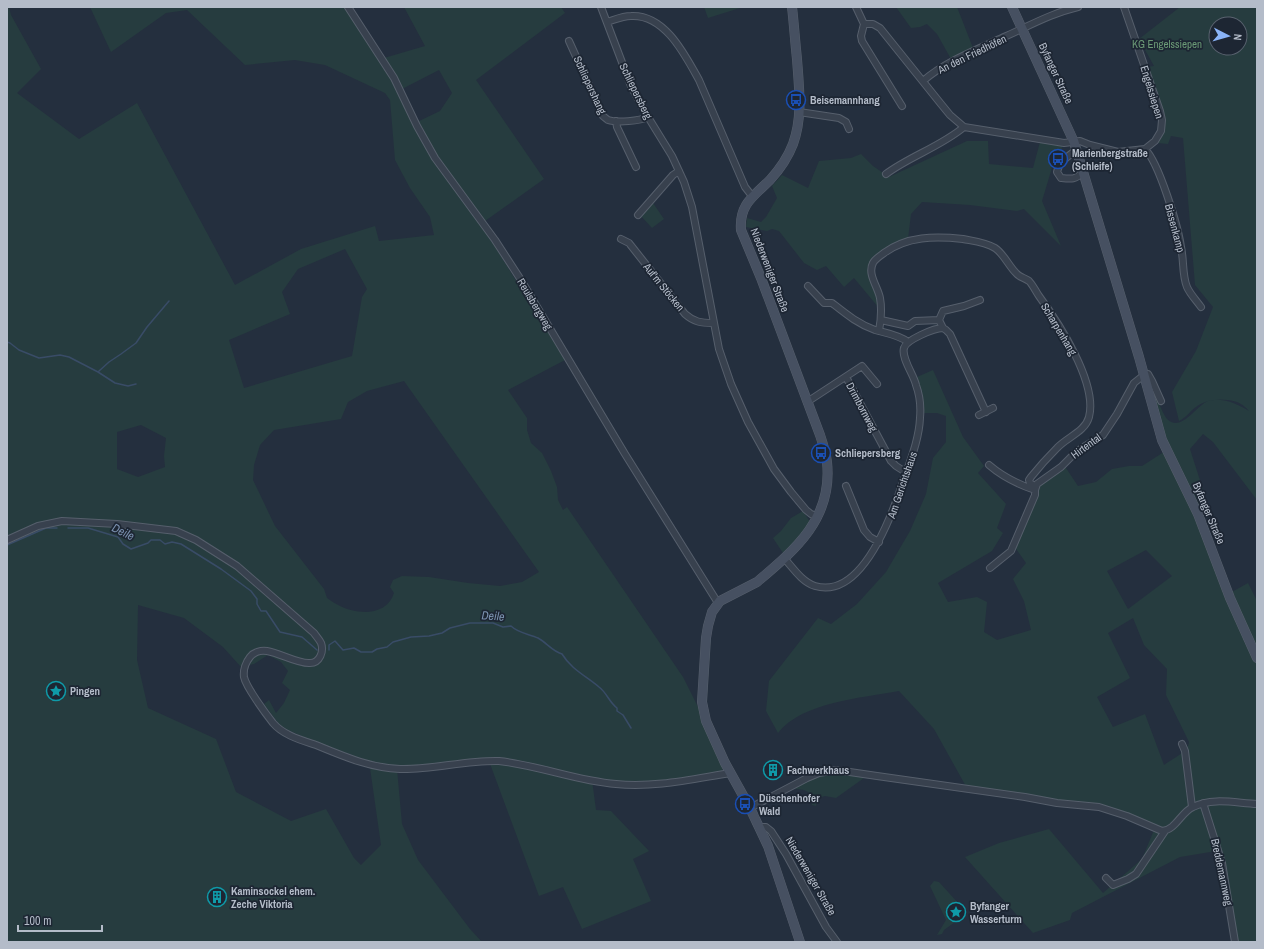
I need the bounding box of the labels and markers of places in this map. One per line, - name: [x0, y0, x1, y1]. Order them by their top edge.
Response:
- bus stop icon: Beisemannhang: [785, 89, 807, 111]
- place label: Beisemannhang: [810, 93, 880, 107]
- place label: Marienbergstraße (Schleife): [1072, 146, 1148, 173]
- bus stop icon: Marienbergstraße (Schleife): [1047, 148, 1069, 170]
- bus stop icon: Schliepersberg: [810, 442, 832, 464]
- place label: Schliepersberg: [835, 446, 901, 460]
- place icon: Pingen: [45, 680, 67, 702]
- place label: Pingen: [70, 684, 100, 698]
- building icon: Fachwerkhaus: [762, 759, 784, 781]
- place label: Fachwerkhaus: [787, 763, 849, 777]
- place label: Düschenhofer Wald: [759, 791, 820, 818]
- bus stop icon: Düschenhofer Wald: [734, 793, 756, 815]
- place label: Kaminsockel ehem. Zeche Viktoria: [231, 884, 316, 911]
- building icon: Kaminsockel ehem. Zeche Viktoria: [206, 886, 228, 908]
- place label: Byfanger Wasserturm: [970, 899, 1022, 926]
- place icon: Byfanger Wasserturm: [945, 901, 967, 923]

